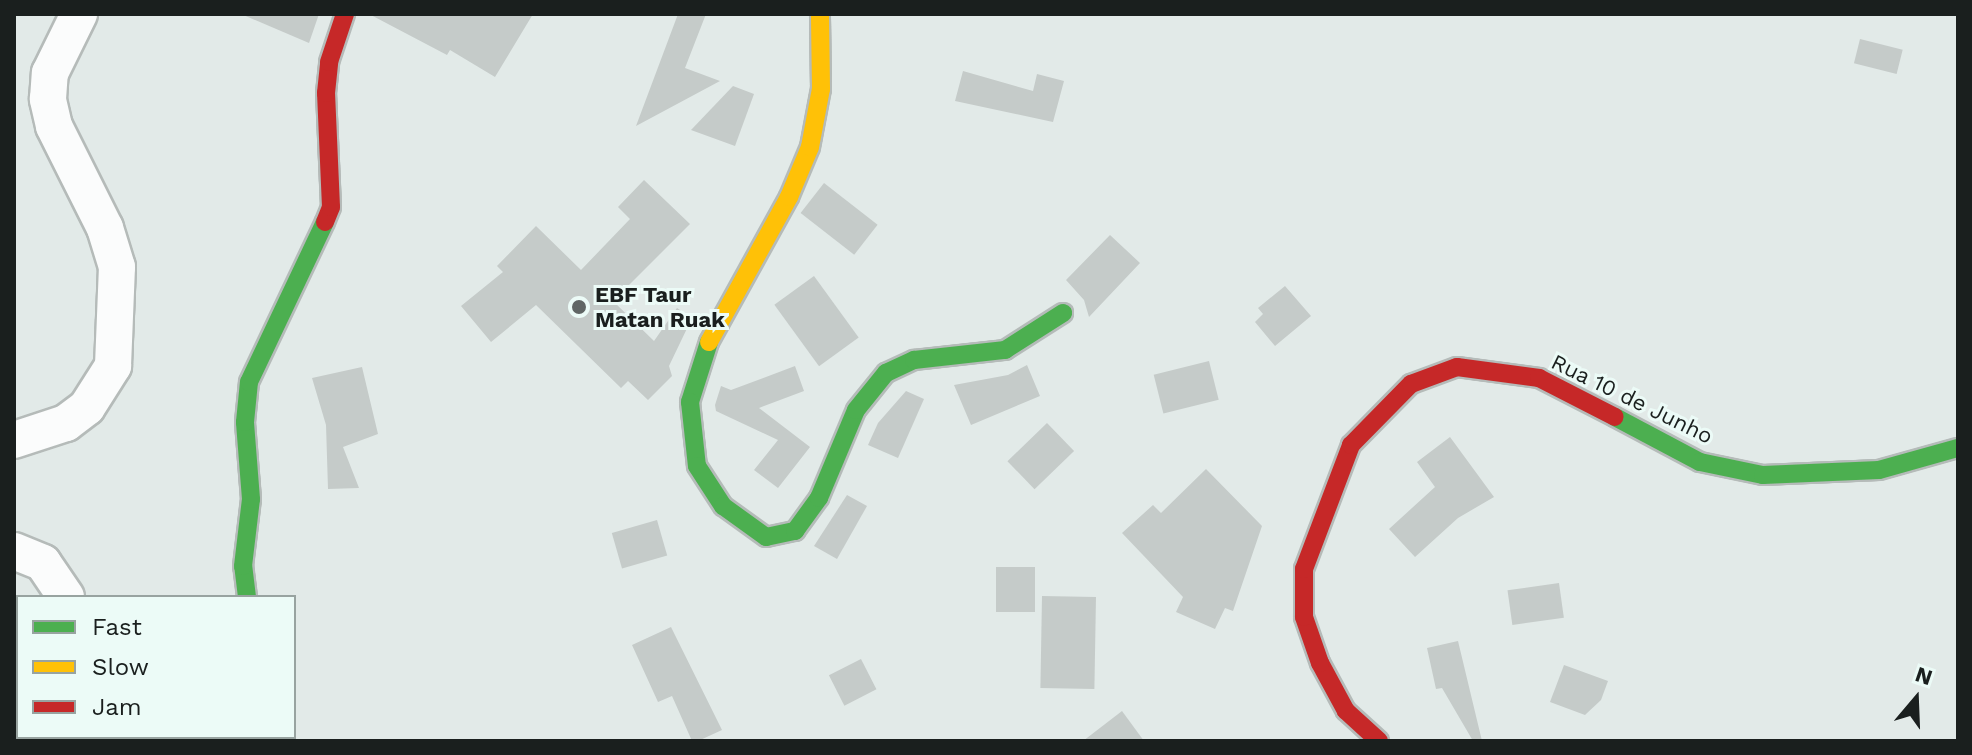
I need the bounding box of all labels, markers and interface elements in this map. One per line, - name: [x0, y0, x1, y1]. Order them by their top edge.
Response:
- place label: EBF Taur Matan Ruak: [595, 281, 725, 332]
- marker: EBF Taur Matan Ruak: [570, 298, 588, 316]
- street label: Rua 10 de Junho: [1546, 348, 1718, 450]
- legend: [16, 595, 296, 739]
- text: Fast: [92, 613, 142, 641]
- text: Slow: [92, 653, 149, 681]
- north arrow: [1876, 659, 1956, 739]
- text: N: [1912, 661, 1936, 690]
- text: Jam: [92, 693, 142, 721]

